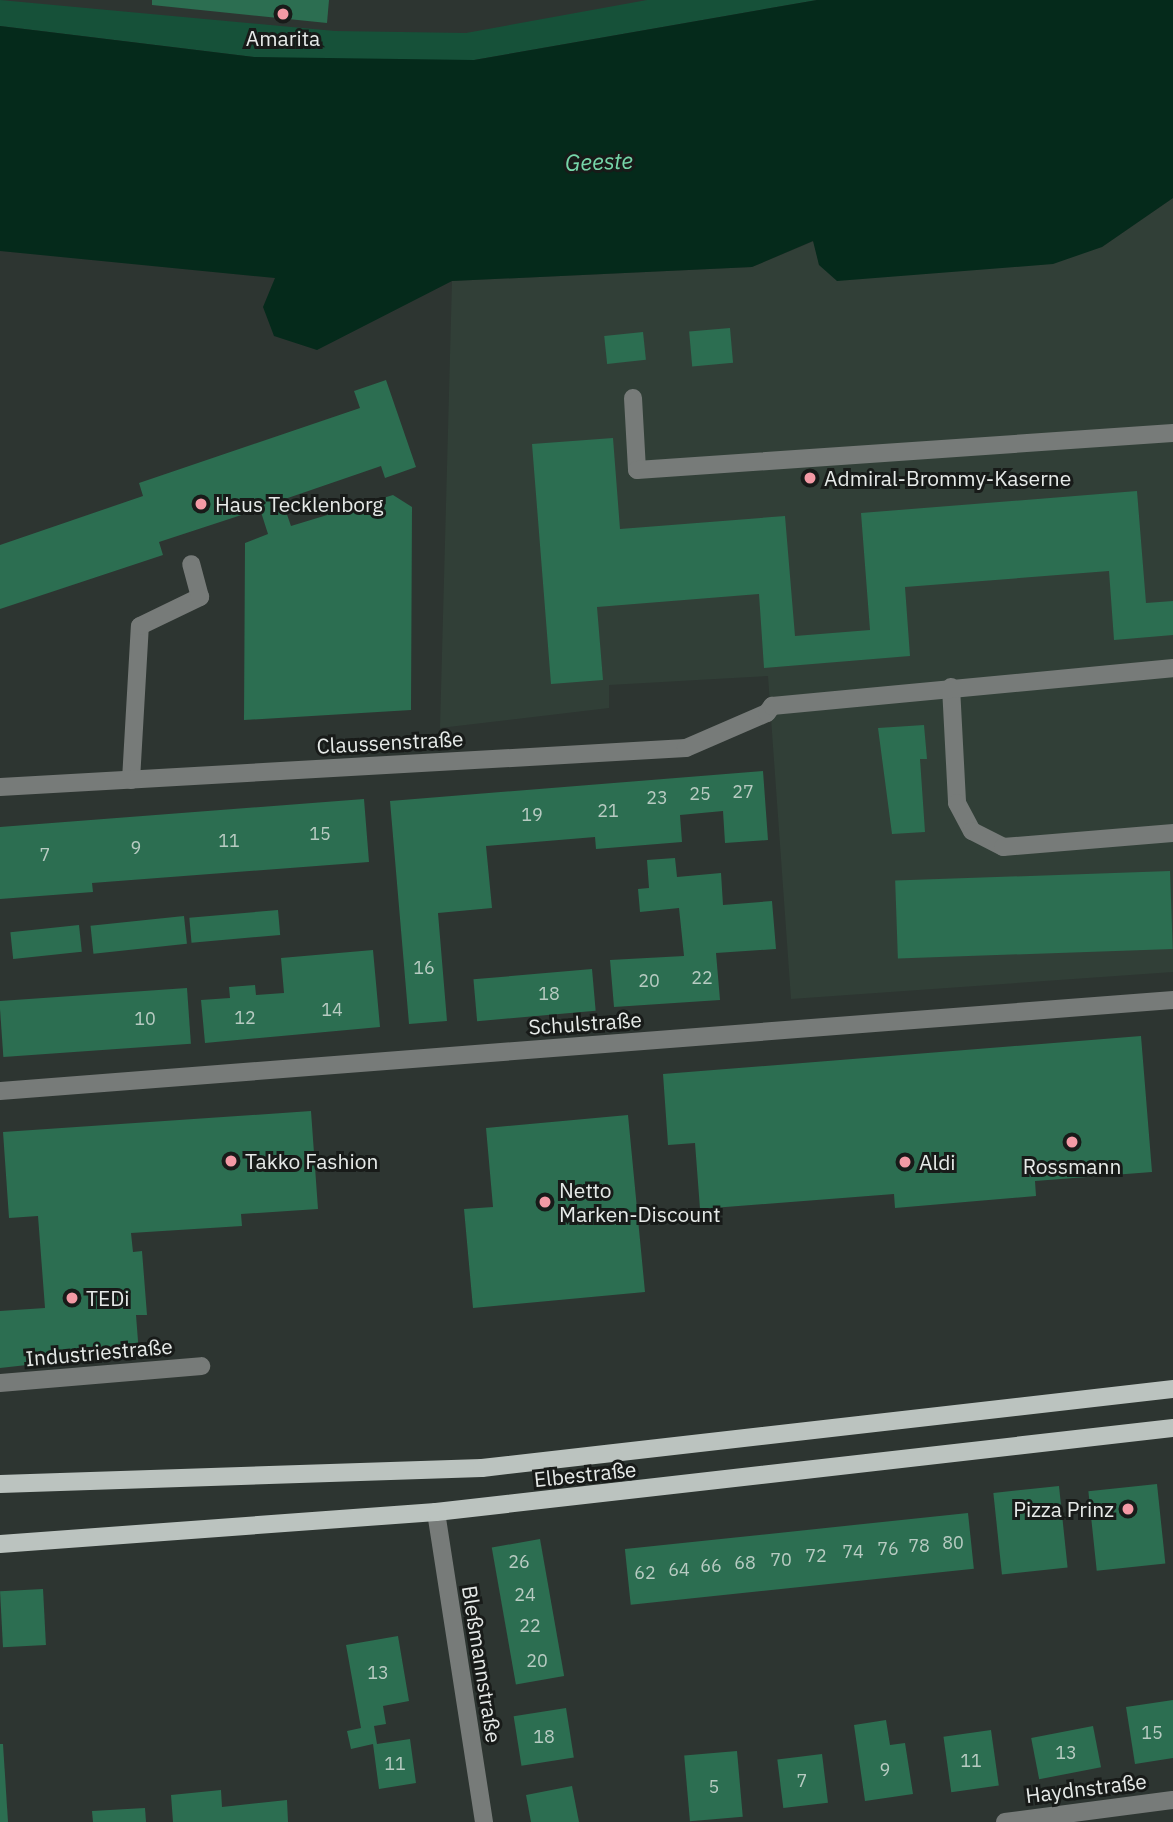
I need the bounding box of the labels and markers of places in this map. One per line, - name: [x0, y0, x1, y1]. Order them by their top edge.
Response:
- marker: Amarita: [275, 6, 291, 22]
- place label: Amarita: [246, 25, 320, 51]
- place label: Admiral-Brommy-Kaserne: [824, 465, 1071, 491]
- marker: Admiral-Brommy-Kaserne: [802, 470, 818, 486]
- place label: Haus Tecklenborg: [215, 491, 383, 517]
- marker: Haus Tecklenborg: [193, 496, 209, 512]
- marker: Rossmann: [1064, 1134, 1080, 1150]
- place label: Takko Fashion: [245, 1148, 378, 1174]
- place label: Aldi: [919, 1149, 956, 1175]
- marker: Takko Fashion: [223, 1153, 239, 1169]
- place label: Rossmann: [1023, 1153, 1121, 1179]
- marker: Aldi: [897, 1154, 913, 1170]
- place label: Netto Marken-Discount: [559, 1177, 721, 1227]
- marker: Netto Marken-Discount: [537, 1194, 553, 1210]
- place label: TEDi: [86, 1285, 130, 1311]
- marker: TEDi: [64, 1290, 80, 1306]
- place label: Pizza Prinz: [1013, 1496, 1114, 1522]
- marker: Pizza Prinz: [1120, 1501, 1136, 1517]

